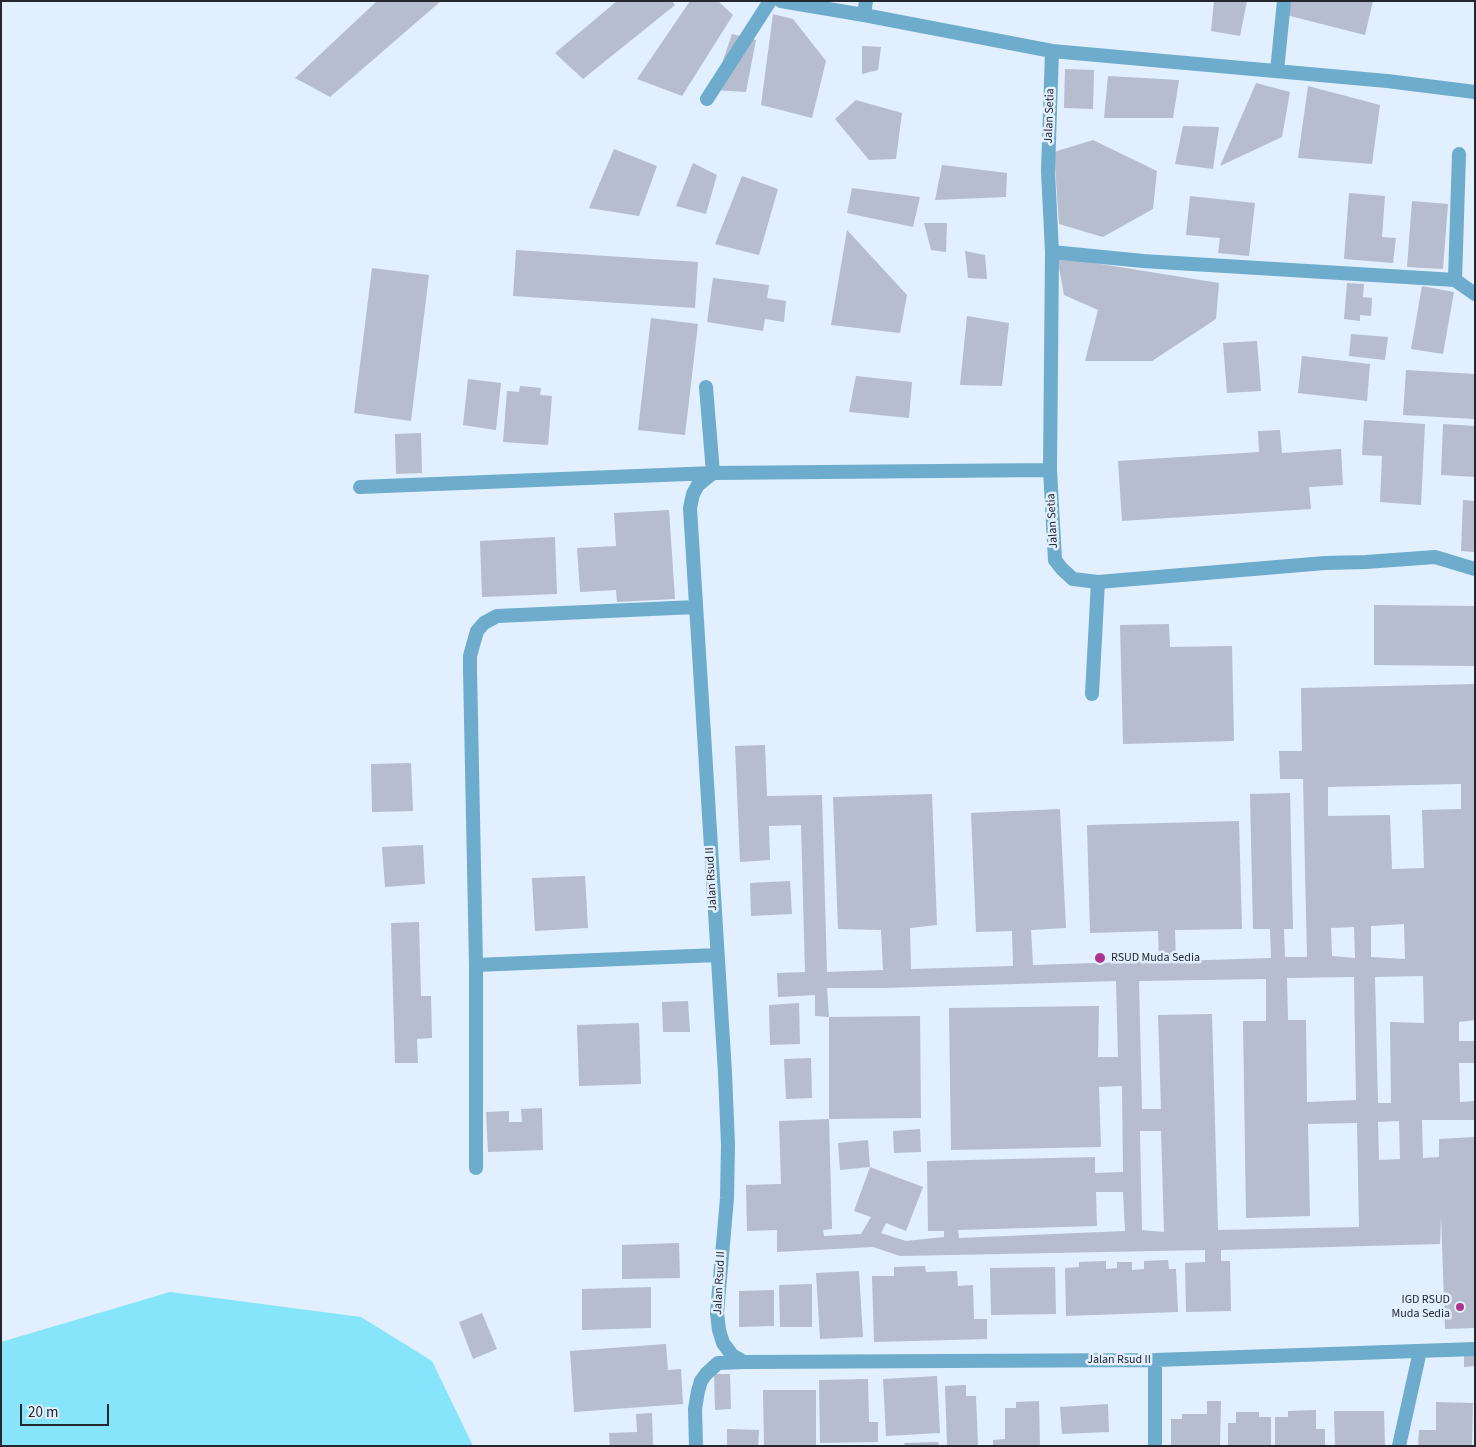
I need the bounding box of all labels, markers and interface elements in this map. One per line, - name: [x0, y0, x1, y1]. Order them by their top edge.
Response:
- street label: Jalan Setia: [1042, 88, 1058, 144]
- street label: Jalan Setia: [1044, 493, 1062, 549]
- street label: Jalan Rsud II: [703, 847, 721, 911]
- marker: RSUD Muda Sedia: [1093, 951, 1107, 965]
- place label: RSUD Muda Sedia: [1111, 951, 1200, 965]
- street label: Jalan Rsud II: [711, 1251, 729, 1315]
- place label: IGD RSUD Muda Sedia: [1392, 1293, 1450, 1321]
- marker: IGD RSUD Muda Sedia: [1454, 1301, 1466, 1313]
- street label: Jalan Rsud II: [1087, 1353, 1151, 1367]
- scale bar: [22, 1394, 111, 1426]
- text: 20 m: [28, 1402, 58, 1423]

